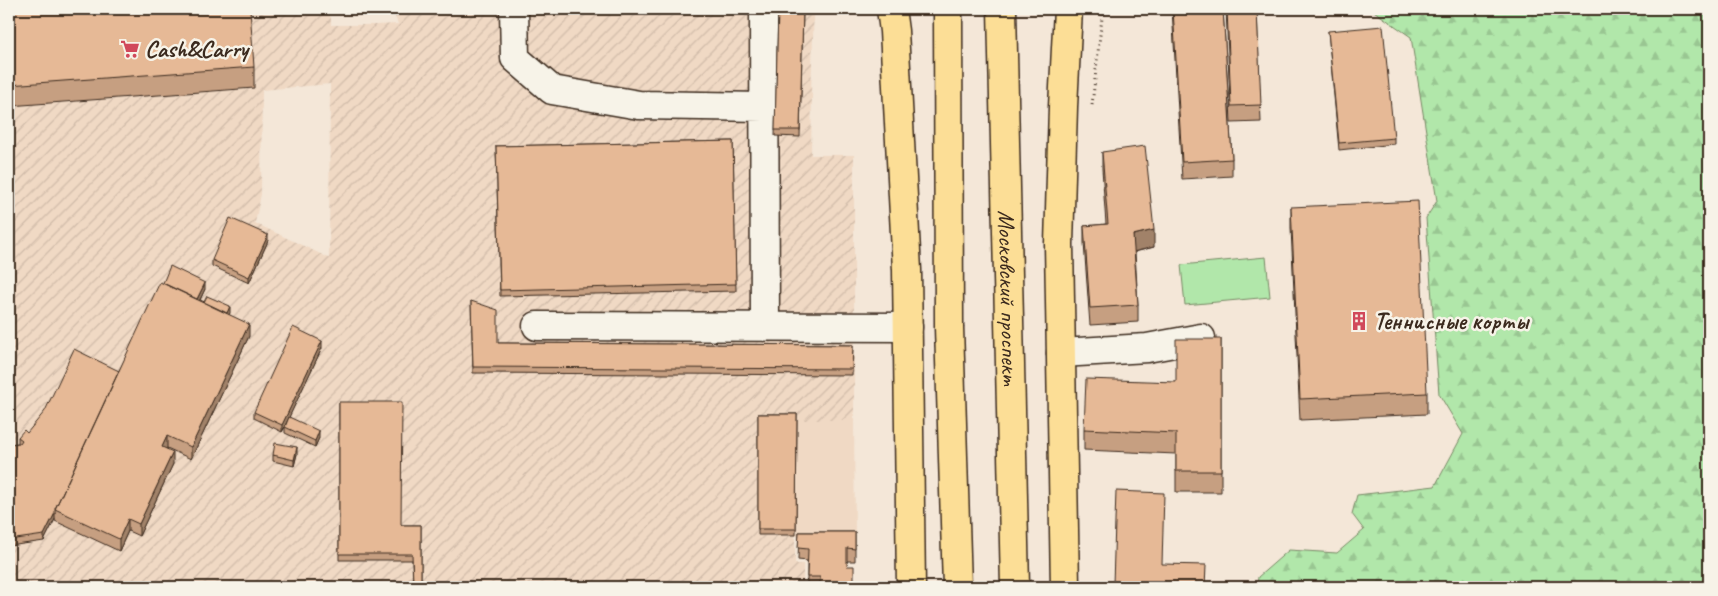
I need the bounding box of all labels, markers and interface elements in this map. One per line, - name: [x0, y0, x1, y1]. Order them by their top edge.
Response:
- place label: Cash&Carry: [145, 34, 251, 64]
- supermarket icon: Cash&Carry: [119, 38, 141, 60]
- street label: Московский проспект: [992, 210, 1025, 387]
- place label: Теннисные корты: [1374, 306, 1530, 336]
- building icon: Теннисные корты: [1348, 310, 1370, 332]

